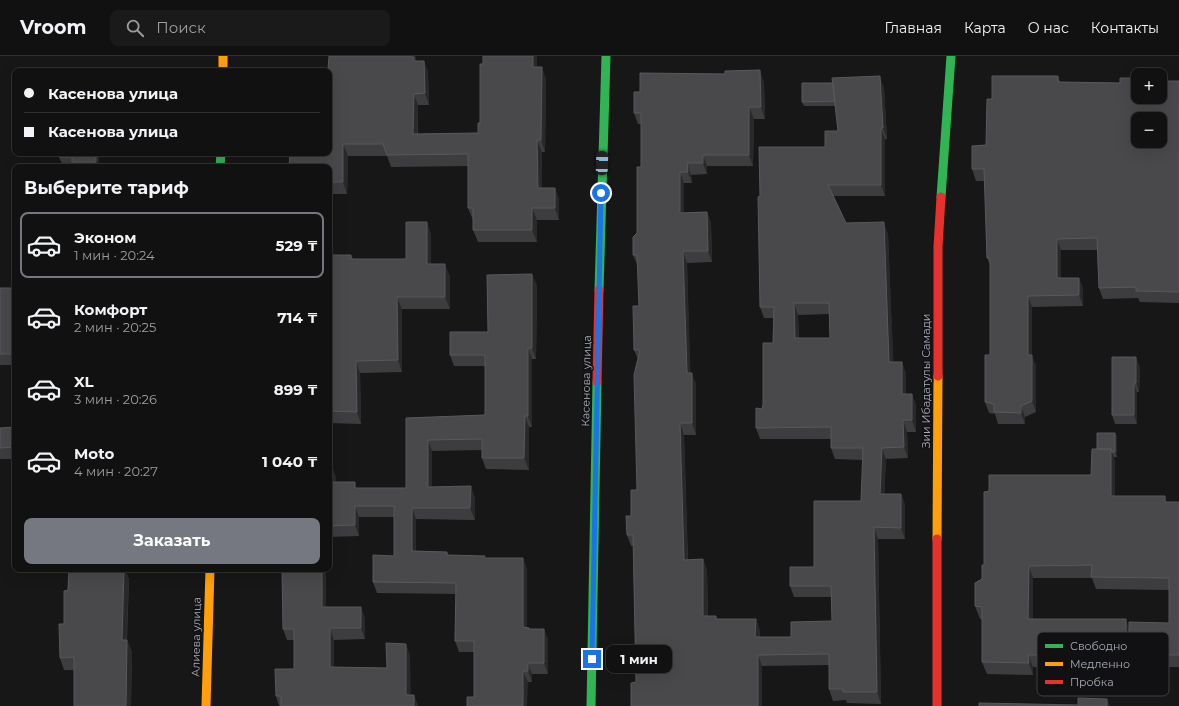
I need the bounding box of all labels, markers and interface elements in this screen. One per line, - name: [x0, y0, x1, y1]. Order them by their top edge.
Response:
- search box: [110, 10, 390, 46]
- text: Vroom: [20, 16, 86, 39]
- icon: search: [124, 17, 146, 39]
- text: Поиск: [156, 18, 206, 37]
- text: Главная: [884, 19, 942, 37]
- text: Карта: [964, 19, 1006, 37]
- text: О нас: [1028, 19, 1069, 37]
- text: Контакты: [1091, 19, 1159, 37]
- map controls: [1131, 68, 1167, 148]
- button: +: [1131, 68, 1167, 104]
- text: Касенова улица: [48, 84, 178, 103]
- button: −: [1131, 112, 1167, 148]
- text: Касенова улица: [48, 122, 178, 141]
- car: [596, 151, 608, 175]
- text: Выберите тариф: [24, 177, 189, 199]
- route start: [592, 184, 610, 202]
- icon: car: [26, 227, 62, 263]
- text: Эконом: [74, 228, 136, 247]
- text: 529 ₸: [276, 236, 318, 255]
- text: 1 мин · 20:24: [74, 247, 155, 263]
- icon: car: [26, 299, 62, 335]
- text: Комфорт: [74, 300, 147, 319]
- text: 714 ₸: [277, 308, 318, 327]
- street label: Зии Ибадатулы Самади: [919, 314, 933, 448]
- text: 2 мин · 20:25: [74, 319, 156, 335]
- street label: Касенова улица: [578, 335, 594, 427]
- icon: car: [26, 371, 62, 407]
- text: XL: [74, 372, 93, 391]
- text: 899 ₸: [274, 380, 318, 399]
- text: 3 мин · 20:26: [74, 391, 157, 407]
- icon: car: [26, 443, 62, 479]
- text: Moto: [74, 444, 114, 463]
- text: 1 040 ₸: [262, 452, 318, 471]
- text: 4 мин · 20:27: [74, 463, 158, 479]
- button: Заказать: [24, 518, 320, 564]
- street label: Алиева улица: [188, 597, 204, 677]
- legend: [1037, 632, 1169, 696]
- text: Свободно: [1070, 639, 1127, 653]
- callout: 1 мин: [606, 645, 672, 673]
- route end: [583, 650, 601, 668]
- text: 1 мин: [620, 651, 658, 667]
- text: Медленно: [1070, 657, 1130, 671]
- text: Пробка: [1070, 675, 1114, 689]

